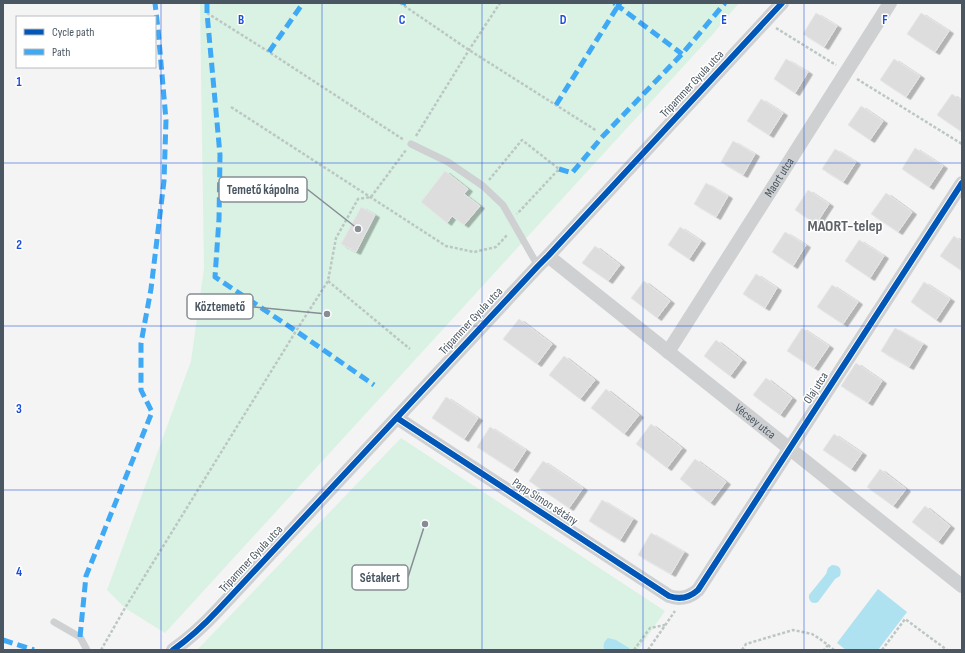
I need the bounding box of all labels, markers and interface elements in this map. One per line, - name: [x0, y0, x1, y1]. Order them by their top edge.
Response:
- text: B: [238, 12, 244, 28]
- text: C: [399, 12, 406, 28]
- text: D: [560, 12, 567, 28]
- text: E: [721, 12, 727, 28]
- text: F: [882, 12, 888, 28]
- legend: [16, 16, 156, 68]
- text: Cycle path: [52, 25, 94, 40]
- text: Path: [52, 45, 70, 60]
- street label: Tripammer Gyula utca: [657, 47, 727, 121]
- text: 1: [16, 74, 22, 90]
- street label: Maort utca: [761, 155, 797, 200]
- callout: Temető kápolna: [219, 177, 307, 202]
- text: Temető kápolna: [227, 182, 299, 198]
- district label: MAORT-telep: [808, 217, 883, 236]
- text: 2: [16, 237, 22, 253]
- street label: Tripammer Gyula utca: [436, 284, 506, 358]
- callout: Köztemető: [187, 294, 253, 319]
- text: Köztemető: [195, 299, 246, 315]
- street label: Olaj utca: [800, 369, 832, 407]
- street label: Vécsey utca: [732, 400, 779, 442]
- text: 3: [16, 401, 22, 417]
- street label: Papp Simon sétány: [509, 475, 581, 529]
- street label: Tripammer Gyula utca: [216, 522, 286, 596]
- text: 4: [16, 564, 22, 580]
- callout: Sétakert: [352, 565, 408, 590]
- text: Sétakert: [360, 570, 401, 586]

